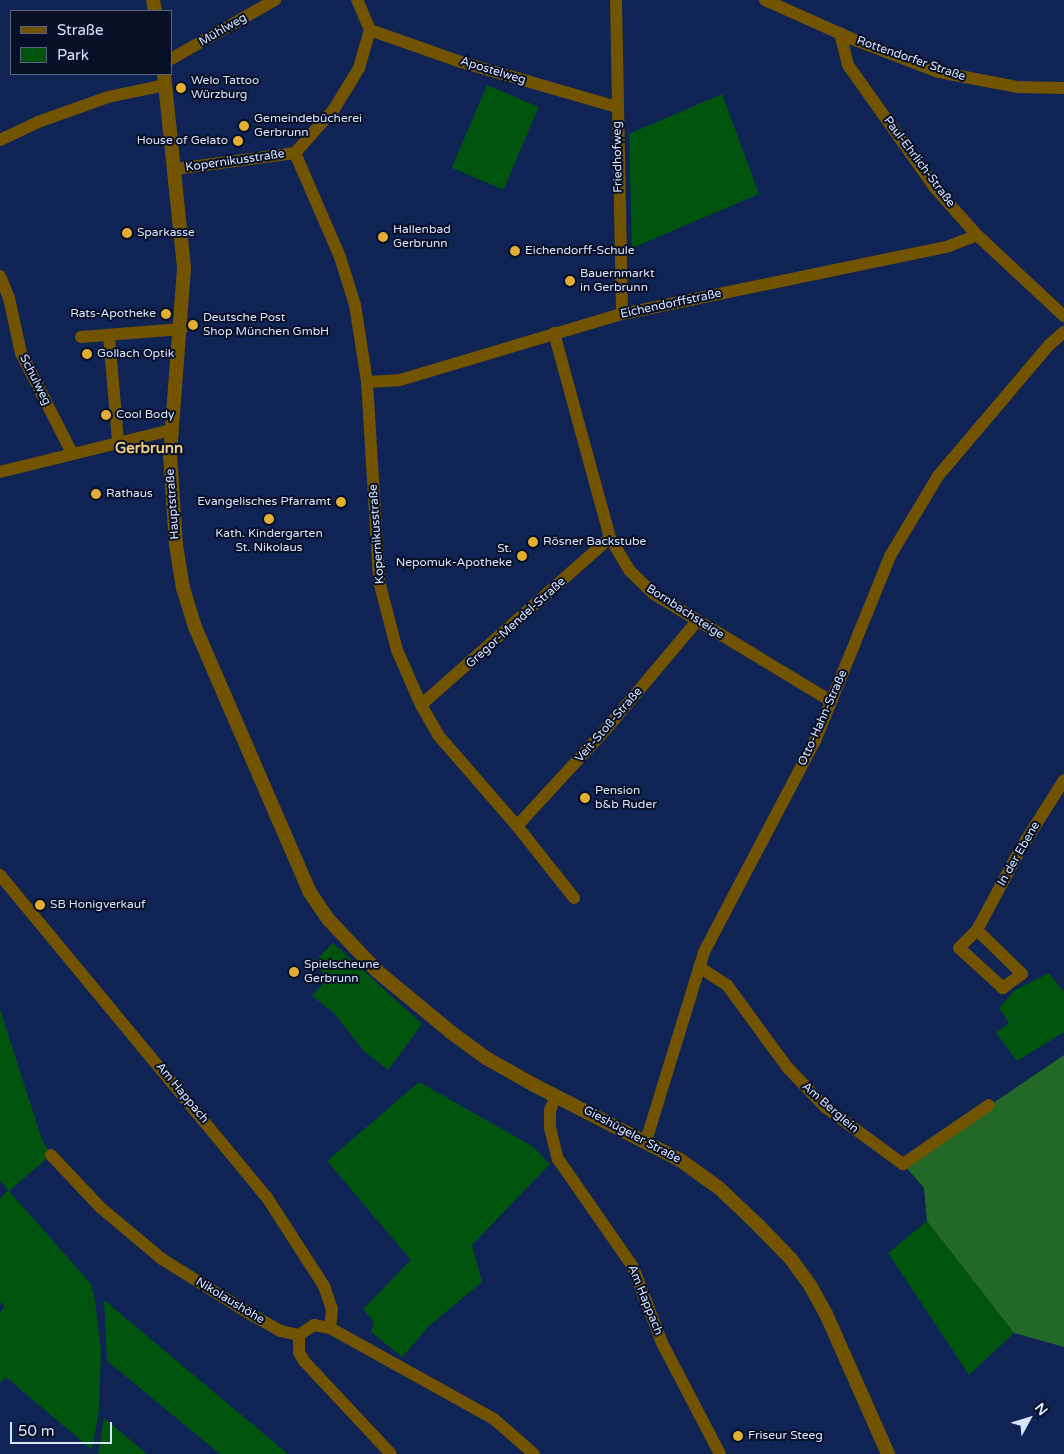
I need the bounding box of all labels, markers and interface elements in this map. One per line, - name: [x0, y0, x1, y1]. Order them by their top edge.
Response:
- legend: [10, 10, 172, 75]
- street label: Mühlweg: [197, 11, 249, 49]
- text: Straße: [57, 21, 103, 39]
- street label: Rottendorfer Straße: [855, 34, 967, 84]
- text: Park: [57, 46, 89, 64]
- street label: Apostelweg: [459, 54, 527, 88]
- place label: Welo Tattoo Würzburg: [191, 74, 259, 102]
- marker: Welo Tattoo Würzburg: [175, 82, 187, 94]
- place label: Gemeindebücherei Gerbrunn: [254, 112, 362, 140]
- street label: Paul-Ehrlich-Straße: [880, 114, 958, 210]
- marker: Gemeindebücherei Gerbrunn: [238, 120, 250, 132]
- street label: Friedhofweg: [610, 121, 626, 193]
- place label: House of Gelato: [137, 134, 228, 148]
- marker: House of Gelato: [232, 135, 244, 147]
- street label: Kopernikusstraße: [185, 147, 285, 175]
- place label: Hallenbad Gerbrunn: [393, 223, 451, 251]
- place label: Sparkasse: [137, 226, 195, 240]
- marker: Sparkasse: [121, 227, 133, 239]
- marker: Hallenbad Gerbrunn: [377, 231, 389, 243]
- place label: Eichendorff-Schule: [525, 244, 635, 258]
- marker: Eichendorff-Schule: [509, 245, 521, 257]
- place label: Bauernmarkt in Gerbrunn: [580, 267, 654, 295]
- marker: Bauernmarkt in Gerbrunn: [564, 275, 576, 287]
- street label: Eichendorffstraße: [619, 286, 723, 322]
- place label: Rats-Apotheke: [70, 307, 156, 321]
- marker: Rats-Apotheke: [160, 308, 172, 320]
- place label: Deutsche Post Shop München GmbH: [203, 311, 329, 339]
- marker: Deutsche Post Shop München GmbH: [187, 319, 199, 331]
- place label: Gollach Optik: [97, 347, 174, 361]
- marker: Gollach Optik: [81, 348, 93, 360]
- street label: Schulweg: [16, 352, 54, 408]
- place label: Cool Body: [116, 408, 174, 422]
- marker: Cool Body: [100, 409, 112, 421]
- district label: Gerbrunn: [115, 440, 183, 458]
- street label: Hauptstraße: [163, 468, 183, 540]
- street label: Kopernikusstraße: [366, 484, 388, 584]
- place label: Rathaus: [106, 487, 153, 501]
- marker: Rathaus: [90, 488, 102, 500]
- place label: Evangelisches Pfarramt: [197, 495, 331, 509]
- marker: Evangelisches Pfarramt: [335, 496, 347, 508]
- marker: Kath. Kindergarten St. Nikolaus: [263, 513, 275, 525]
- place label: Kath. Kindergarten St. Nikolaus: [215, 527, 323, 555]
- place label: Rösner Backstube: [543, 535, 646, 549]
- marker: Rösner Backstube: [527, 536, 539, 548]
- place label: St. Nepomuk-Apotheke: [396, 542, 512, 570]
- marker: St. Nepomuk-Apotheke: [516, 550, 528, 562]
- street label: Gregor-Mendel-Straße: [463, 575, 569, 671]
- street label: Bornbachsteige: [643, 581, 727, 643]
- street label: Otto-Hahn-Straße: [795, 668, 851, 768]
- street label: Veit-Stoß-Straße: [572, 685, 646, 765]
- place label: Pension b&b Ruder: [595, 784, 657, 812]
- marker: Pension b&b Ruder: [579, 792, 591, 804]
- street label: In der Ebene: [995, 819, 1043, 889]
- place label: SB Honigverkauf: [50, 898, 146, 912]
- marker: SB Honigverkauf: [34, 899, 46, 911]
- place label: Spielscheune Gerbrunn: [304, 958, 379, 986]
- marker: Spielscheune Gerbrunn: [288, 966, 300, 978]
- street label: Am Happach: [153, 1060, 211, 1126]
- street label: Am Berglein: [799, 1080, 861, 1136]
- street label: Gieshügeler Straße: [581, 1103, 683, 1167]
- street label: Am Happach: [624, 1263, 666, 1337]
- street label: Nikolaushöhe: [193, 1275, 267, 1327]
- north arrow: [1004, 1394, 1054, 1444]
- text: N: [1031, 1400, 1051, 1419]
- scale bar: [12, 1412, 115, 1444]
- text: 50 m: [18, 1422, 55, 1440]
- place label: Friseur Steeg: [748, 1429, 823, 1443]
- marker: Friseur Steeg: [732, 1430, 744, 1442]

